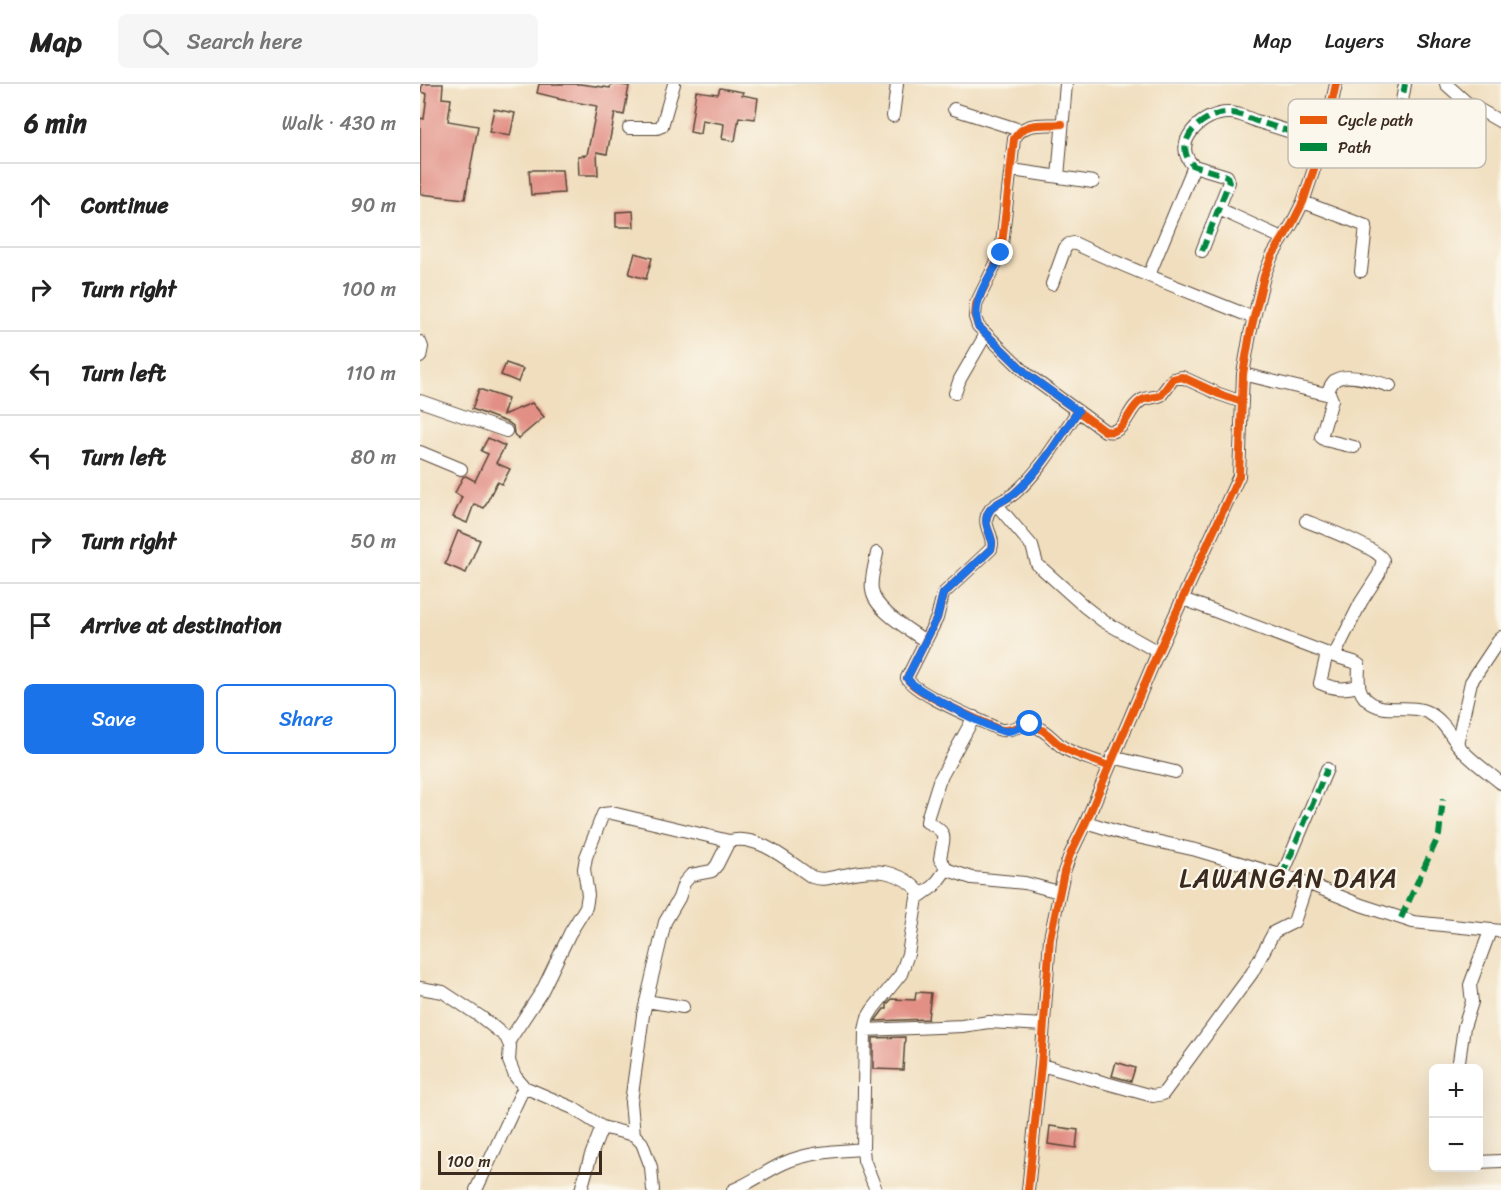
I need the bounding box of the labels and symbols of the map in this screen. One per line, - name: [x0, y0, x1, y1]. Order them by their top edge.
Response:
- legend: [1288, 99, 1486, 168]
- text: Cycle path: [1338, 106, 1413, 135]
- text: Path: [1338, 133, 1371, 162]
- route end: [987, 239, 1013, 265]
- route start: [1016, 710, 1042, 736]
- district label: LAWANGAN DAYA: [1179, 855, 1399, 901]
- scale bar: [438, 1148, 602, 1176]

